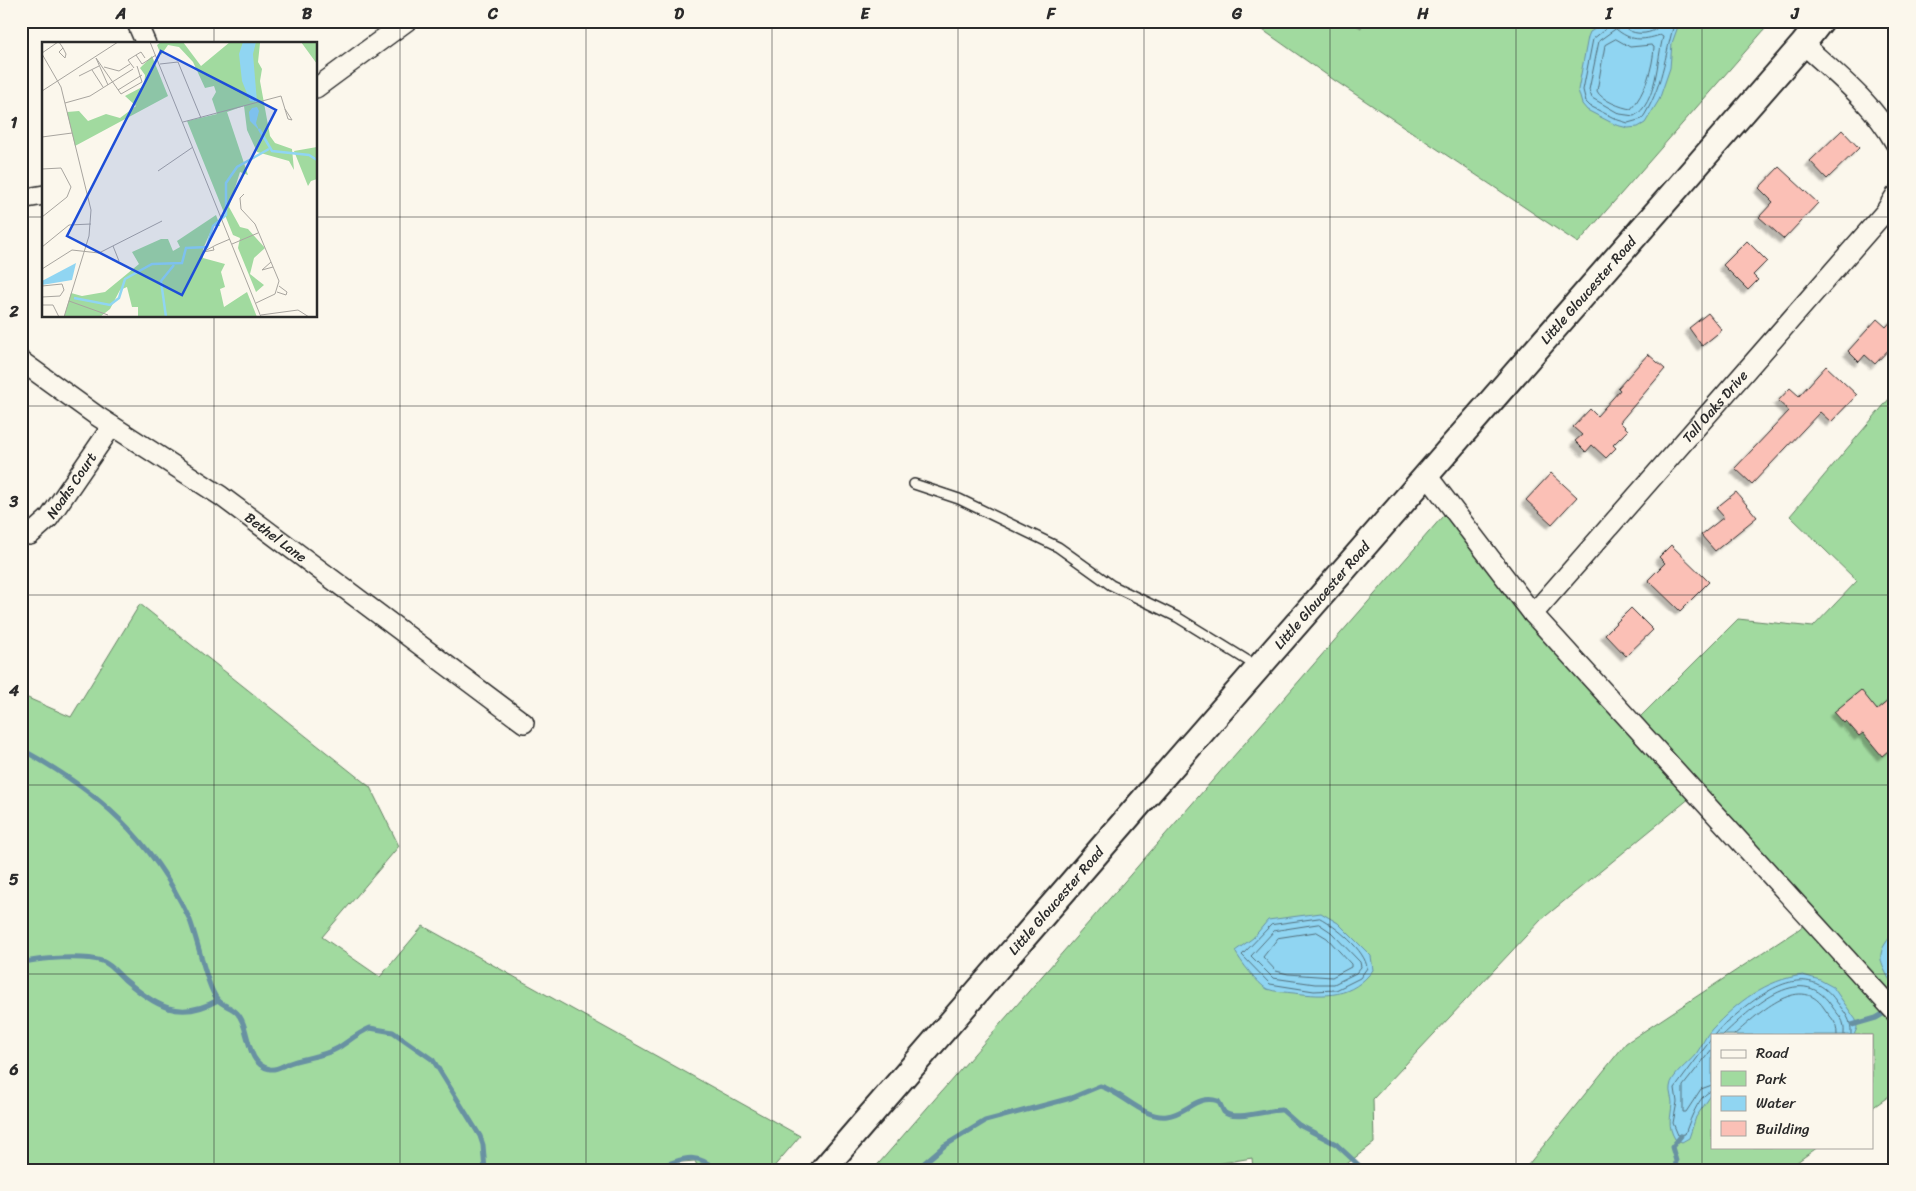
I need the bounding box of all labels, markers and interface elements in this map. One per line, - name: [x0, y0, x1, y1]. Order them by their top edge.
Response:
- text: A: [115, 0, 126, 28]
- text: B: [302, 0, 313, 28]
- text: C: [487, 0, 499, 28]
- text: D: [674, 0, 684, 28]
- text: E: [861, 0, 871, 28]
- text: F: [1046, 0, 1057, 28]
- text: G: [1231, 0, 1243, 28]
- text: H: [1416, 0, 1429, 28]
- text: I: [1605, 0, 1614, 28]
- text: J: [1790, 0, 1800, 28]
- inset map: [42, 42, 318, 318]
- text: 1: [11, 108, 18, 137]
- street label: Little Gloucester Road: [1534, 229, 1644, 350]
- text: 2: [8, 297, 19, 326]
- street label: Tall Oaks Drive: [1676, 364, 1754, 449]
- street label: Noahs Court: [39, 447, 103, 524]
- text: 3: [9, 487, 19, 516]
- street label: Bethel Lane: [239, 505, 312, 569]
- street label: Little Gloucester Road: [1267, 534, 1377, 655]
- text: 4: [8, 676, 19, 705]
- street label: Little Gloucester Road: [1002, 840, 1111, 961]
- text: 5: [9, 865, 19, 894]
- legend: [1711, 1034, 1874, 1148]
- text: Road: [1756, 1040, 1789, 1066]
- text: 6: [8, 1055, 19, 1084]
- text: Park: [1756, 1066, 1787, 1092]
- text: Water: [1756, 1090, 1796, 1116]
- text: Building: [1756, 1116, 1810, 1142]

